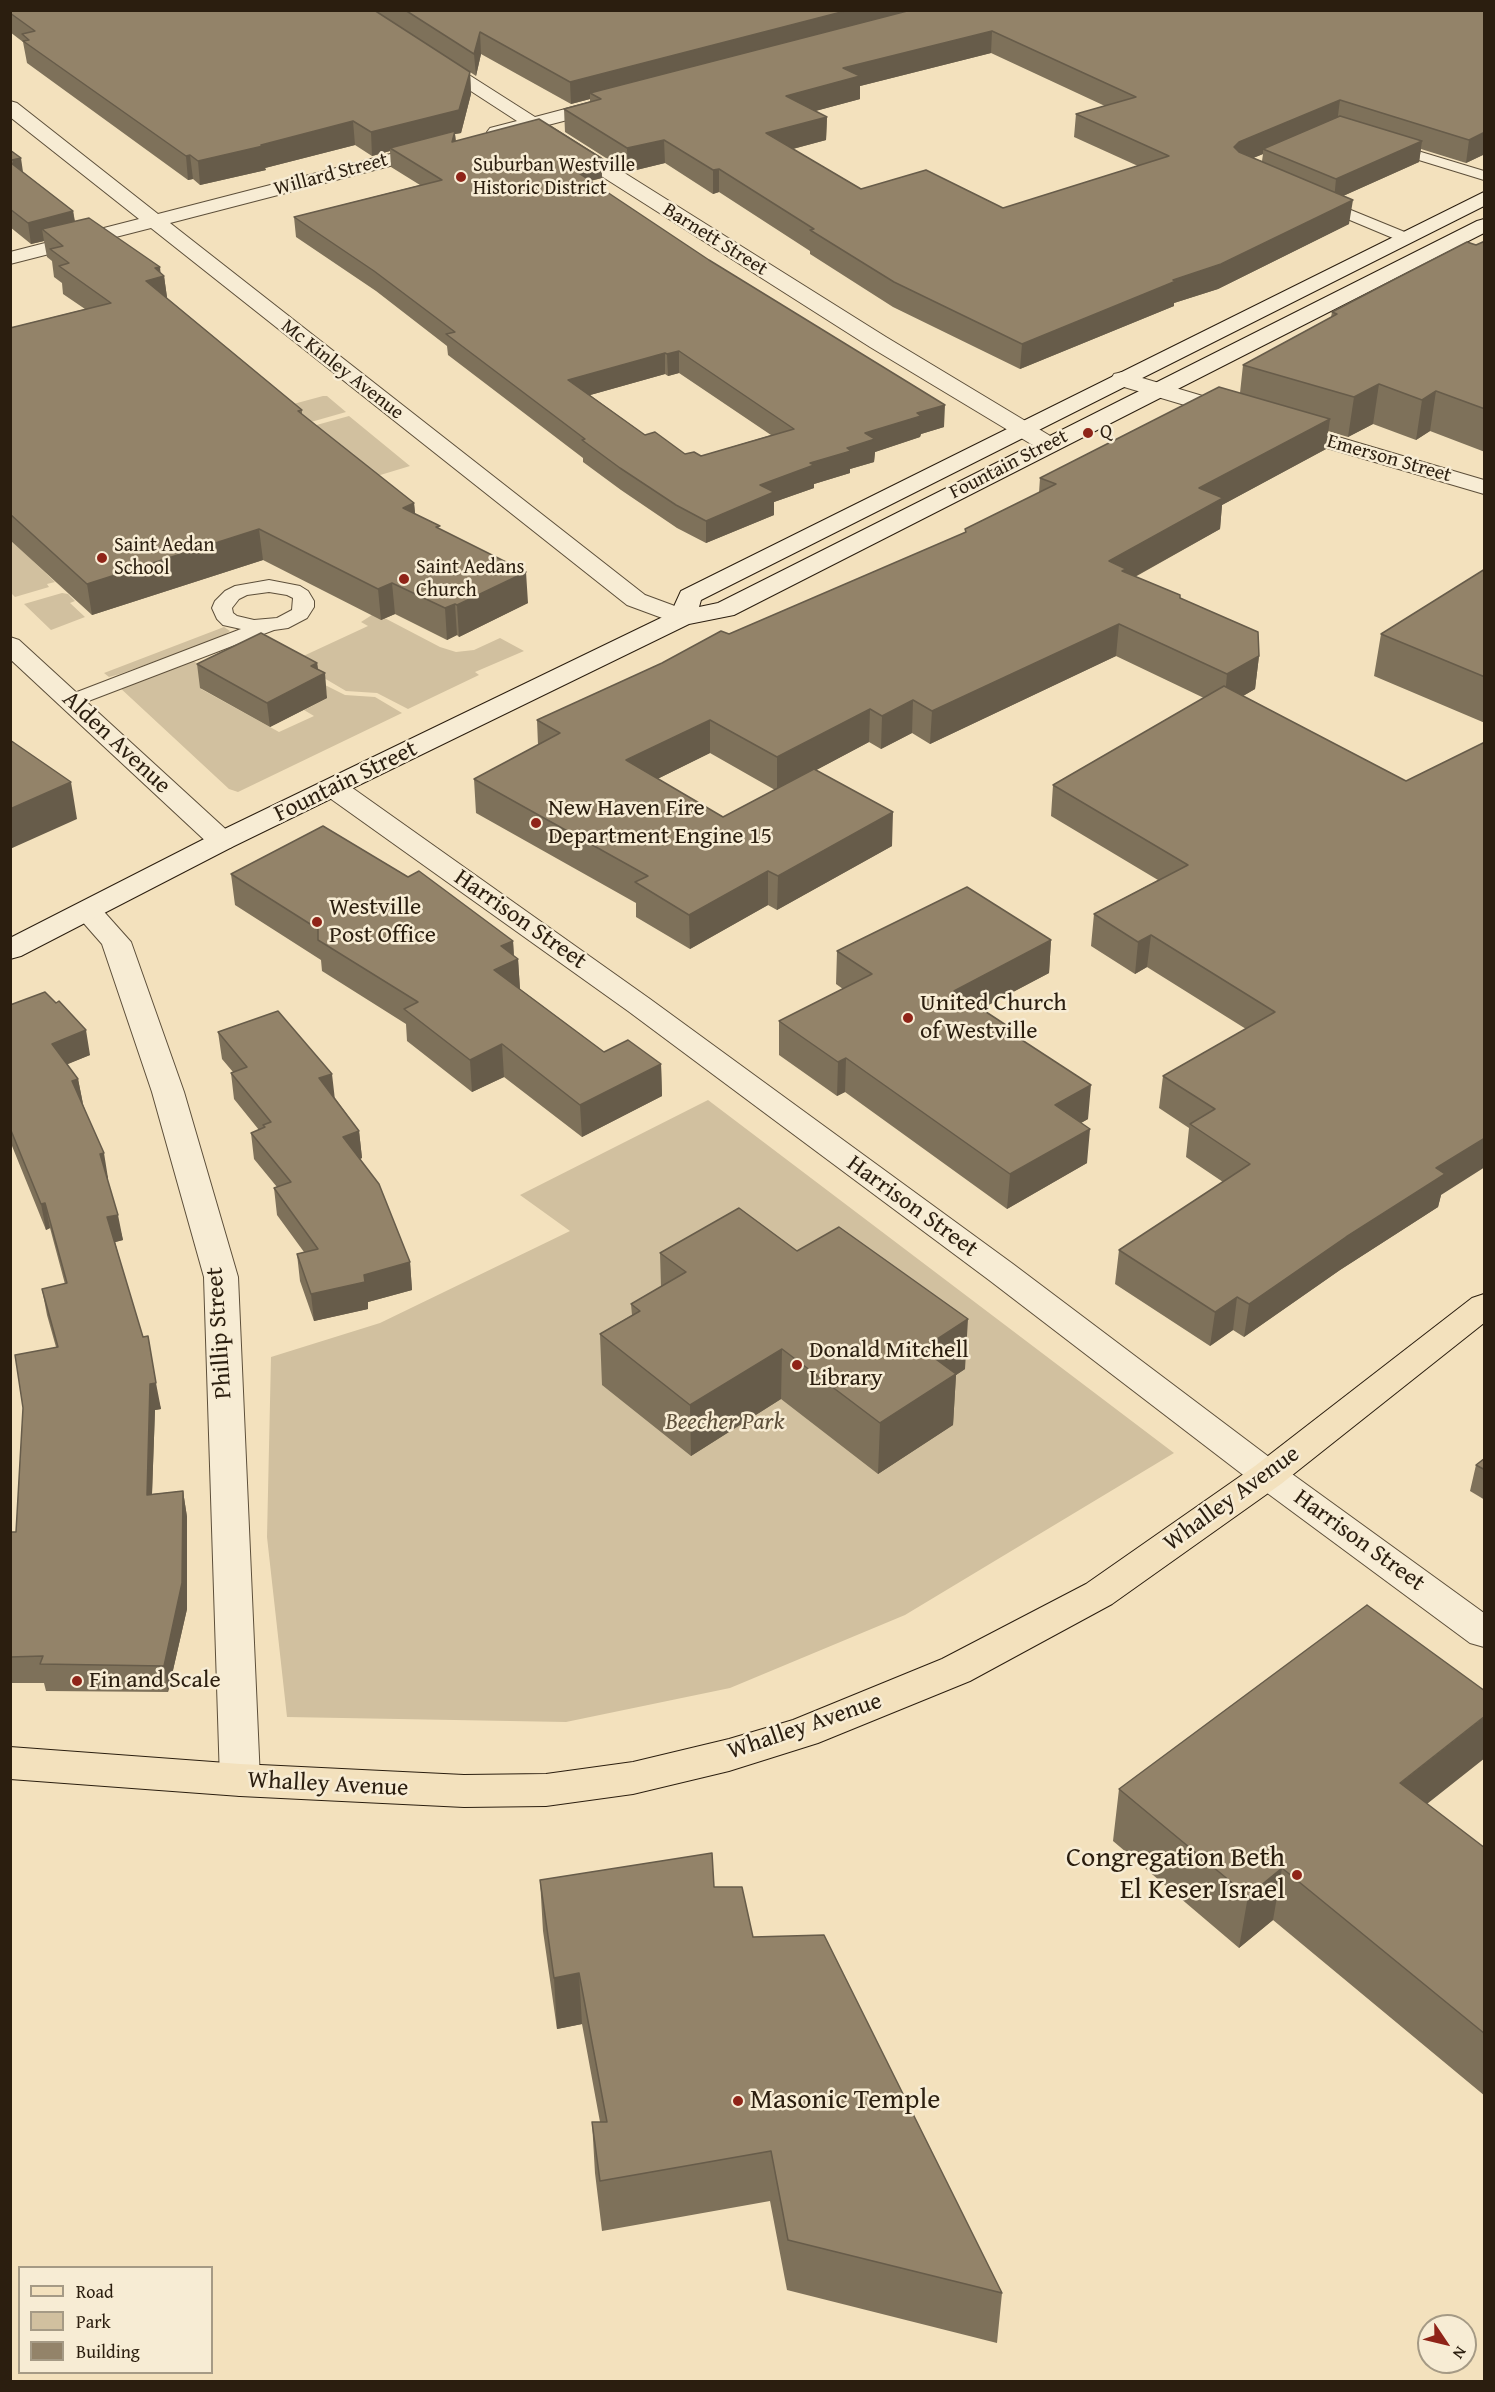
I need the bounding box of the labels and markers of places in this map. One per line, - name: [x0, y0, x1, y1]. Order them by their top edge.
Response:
- place label: Suburban Westville Historic District: [473, 154, 635, 201]
- marker: Suburban Westville Historic District: [454, 170, 468, 184]
- place label: Q: [1100, 421, 1112, 445]
- marker: Q: [1081, 426, 1095, 440]
- place label: Saint Aedan School: [114, 534, 214, 581]
- marker: Saint Aedan School: [95, 551, 109, 565]
- place label: Saint Aedans Church: [416, 556, 524, 603]
- marker: Saint Aedans Church: [397, 572, 411, 586]
- place label: New Haven Fire Department Engine 15: [548, 795, 772, 851]
- marker: New Haven Fire Department Engine 15: [529, 816, 543, 830]
- place label: Westville Post Office: [329, 894, 436, 950]
- marker: Westville Post Office: [310, 915, 324, 929]
- place label: United Church of Westville: [920, 990, 1067, 1046]
- marker: United Church of Westville: [901, 1011, 915, 1025]
- place label: Donald Mitchell Library: [809, 1337, 969, 1393]
- marker: Donald Mitchell Library: [790, 1358, 804, 1372]
- place label: Fin and Scale: [89, 1667, 221, 1695]
- marker: Fin and Scale: [70, 1674, 84, 1688]
- place label: Congregation Beth El Keser Israel: [1066, 1842, 1285, 1908]
- marker: Congregation Beth El Keser Israel: [1290, 1868, 1304, 1882]
- place label: Masonic Temple: [750, 2084, 940, 2118]
- marker: Masonic Temple: [731, 2094, 745, 2108]

